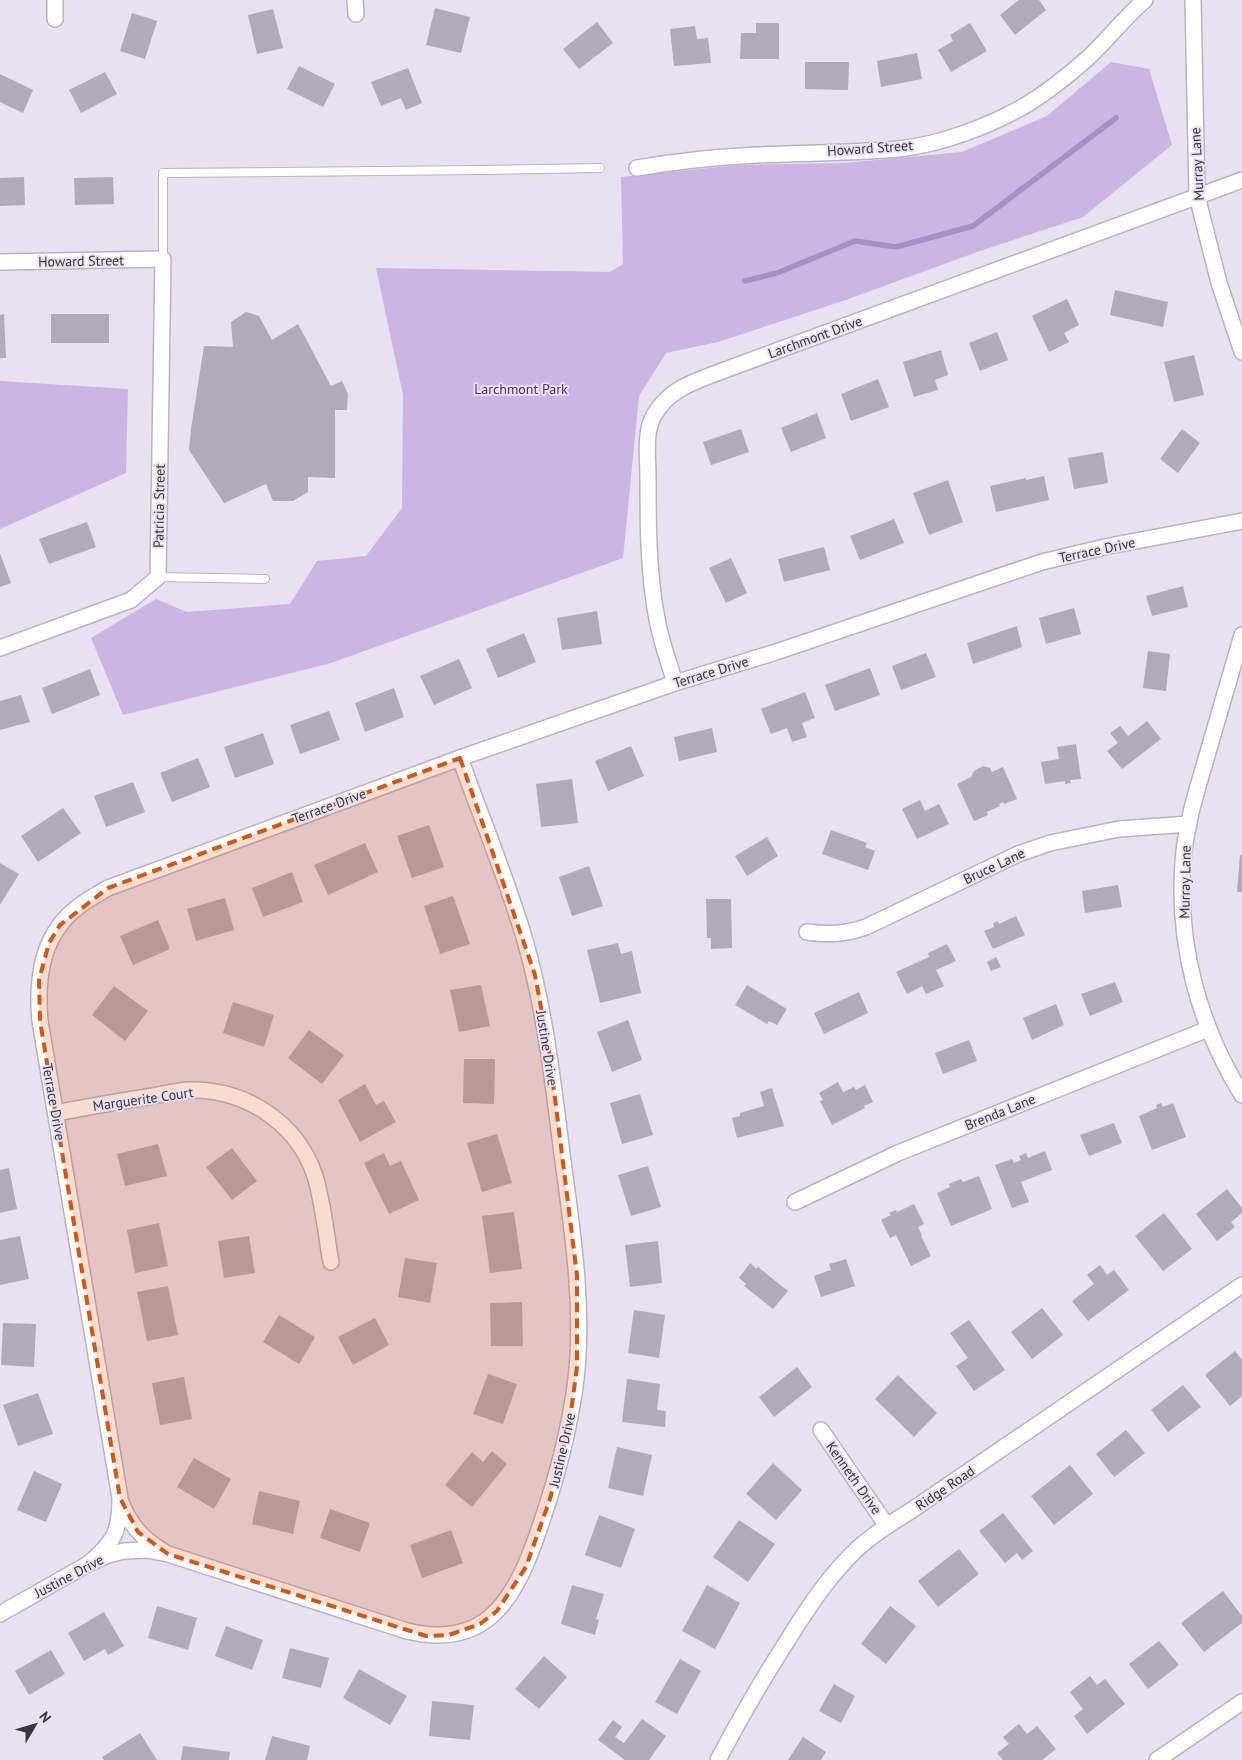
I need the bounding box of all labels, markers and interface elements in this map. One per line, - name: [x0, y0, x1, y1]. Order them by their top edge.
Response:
- street label: Murray Lane: [1186, 127, 1208, 201]
- street label: Howard Street: [827, 136, 914, 160]
- street label: Howard Street: [38, 251, 124, 271]
- street label: Larchmont Drive: [765, 312, 865, 362]
- park label: Larchmont Park: [474, 380, 568, 398]
- street label: Patricia Street: [149, 464, 169, 548]
- street label: Terrace Drive: [1057, 533, 1137, 567]
- street label: Terrace Drive: [671, 652, 751, 692]
- street label: Terrace Drive: [289, 784, 369, 828]
- street label: Bruce Lane: [960, 844, 1028, 888]
- street label: Murray Lane: [1175, 845, 1195, 919]
- street label: Justine Drive: [532, 1008, 562, 1087]
- street label: Terrace Drive: [38, 1062, 70, 1142]
- street label: Marguerite Court: [92, 1083, 195, 1115]
- street label: Brenda Lane: [962, 1090, 1038, 1134]
- street label: Justine Drive: [544, 1411, 579, 1490]
- street label: Kenneth Drive: [822, 1438, 886, 1518]
- street label: Ridge Road: [912, 1462, 978, 1514]
- street label: Justine Drive: [30, 1550, 107, 1602]
- north arrow: [10, 1700, 60, 1750]
- text: N: [35, 1708, 55, 1726]

